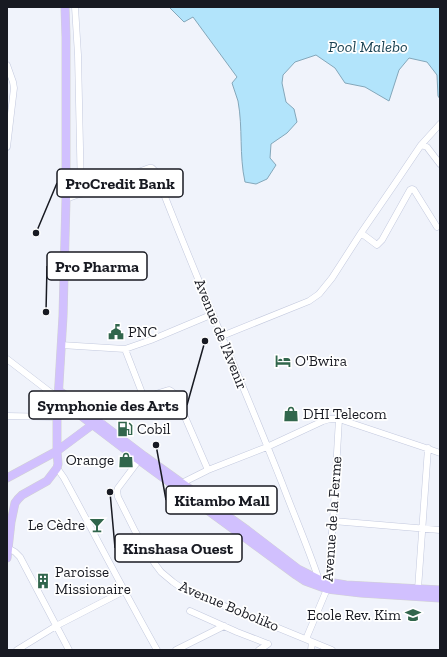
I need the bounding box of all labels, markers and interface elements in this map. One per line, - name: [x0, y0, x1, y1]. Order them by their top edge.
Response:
- water label: Pool Malebo: [328, 37, 408, 56]
- callout: ProCredit Bank: [57, 169, 183, 197]
- text: ProCredit Bank: [65, 174, 175, 193]
- callout: Pro Pharma: [47, 252, 147, 280]
- text: Pro Pharma: [55, 257, 139, 276]
- street label: Avenue de l'Avenir: [191, 276, 251, 392]
- public building icon: PNC: [107, 323, 125, 341]
- place label: PNC: [128, 323, 157, 341]
- hotel icon: O'Bwira: [274, 352, 292, 370]
- place label: O'Bwira: [295, 352, 347, 370]
- callout: Symphonie des Arts: [29, 391, 187, 419]
- text: Symphonie des Arts: [37, 396, 179, 415]
- shop icon: DHI Telecom: [282, 405, 300, 423]
- place label: DHI Telecom: [303, 405, 387, 423]
- fuel station icon: Cobil: [116, 420, 134, 438]
- place label: Cobil: [137, 420, 171, 438]
- place label: Orange: [66, 451, 114, 469]
- shop icon: Orange: [117, 451, 135, 469]
- street label: Avenue de la Ferme: [319, 456, 345, 582]
- callout: Kitambo Mall: [166, 486, 277, 514]
- text: Kitambo Mall: [174, 491, 270, 510]
- place label: Le Cèdre: [28, 516, 85, 534]
- bar icon: Le Cèdre: [88, 516, 106, 534]
- callout: Kinshasa Ouest: [115, 534, 242, 562]
- text: Kinshasa Ouest: [123, 539, 234, 558]
- place label: Paroisse Missionaire: [55, 563, 131, 598]
- building icon: Paroisse Missionaire: [34, 572, 52, 590]
- street label: Avenue Boboliko: [176, 577, 282, 635]
- place label: Ecole Rev. Kim: [307, 606, 401, 624]
- school or university icon: Ecole Rev. Kim: [404, 606, 422, 624]

